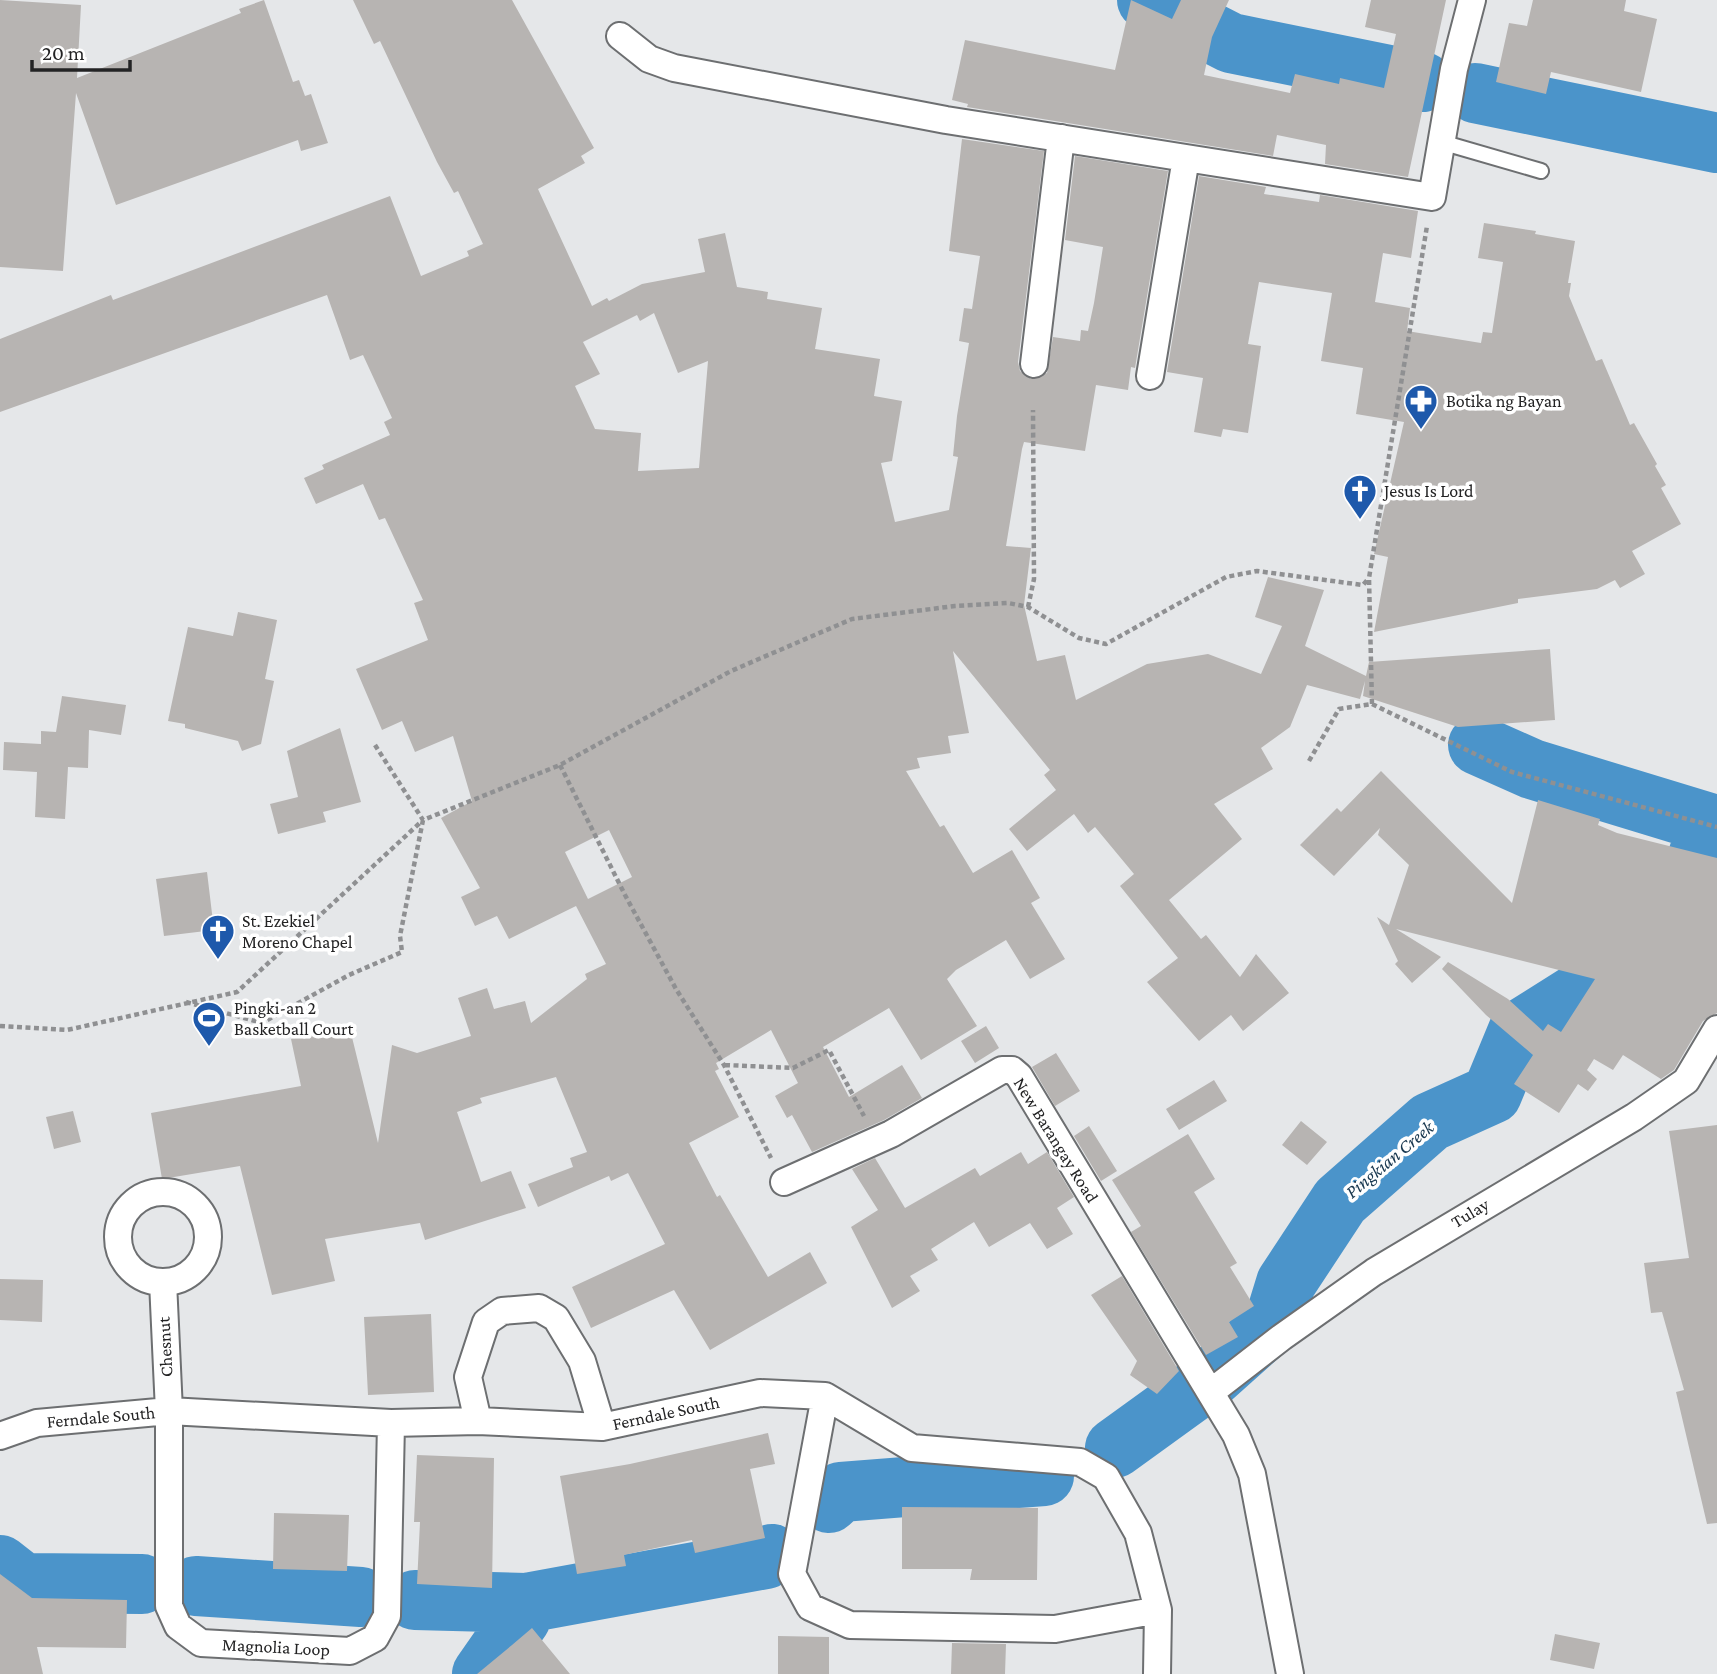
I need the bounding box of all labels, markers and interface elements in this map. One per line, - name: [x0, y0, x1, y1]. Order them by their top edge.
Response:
- scale bar: [32, 28, 130, 72]
- text: 20 m: [42, 41, 85, 65]
- pharmacy icon: Botika ng Bayan: [1402, 382, 1440, 431]
- place label: Botika ng Bayan: [1446, 391, 1562, 411]
- church icon: Jesus Is Lord: [1341, 472, 1379, 521]
- place label: Jesus Is Lord: [1382, 481, 1474, 501]
- place label: St. Ezekiel Moreno Chapel: [242, 911, 353, 952]
- church icon: St. Ezekiel Moreno Chapel: [199, 912, 237, 961]
- place label: Pingki-an 2 Basketball Court: [234, 998, 354, 1039]
- sports icon: Pingki-an 2 Basketball Court: [190, 999, 228, 1048]
- street label: New Barangay Road: [1010, 1074, 1103, 1207]
- water label: Pingkian Creek: [1341, 1116, 1438, 1202]
- street label: Tulay: [1447, 1194, 1493, 1232]
- street label: Chesnut: [153, 1315, 177, 1378]
- street label: Ferndale South: [611, 1392, 722, 1434]
- street label: Ferndale South: [46, 1402, 156, 1432]
- street label: Magnolia Loop: [222, 1634, 330, 1660]

